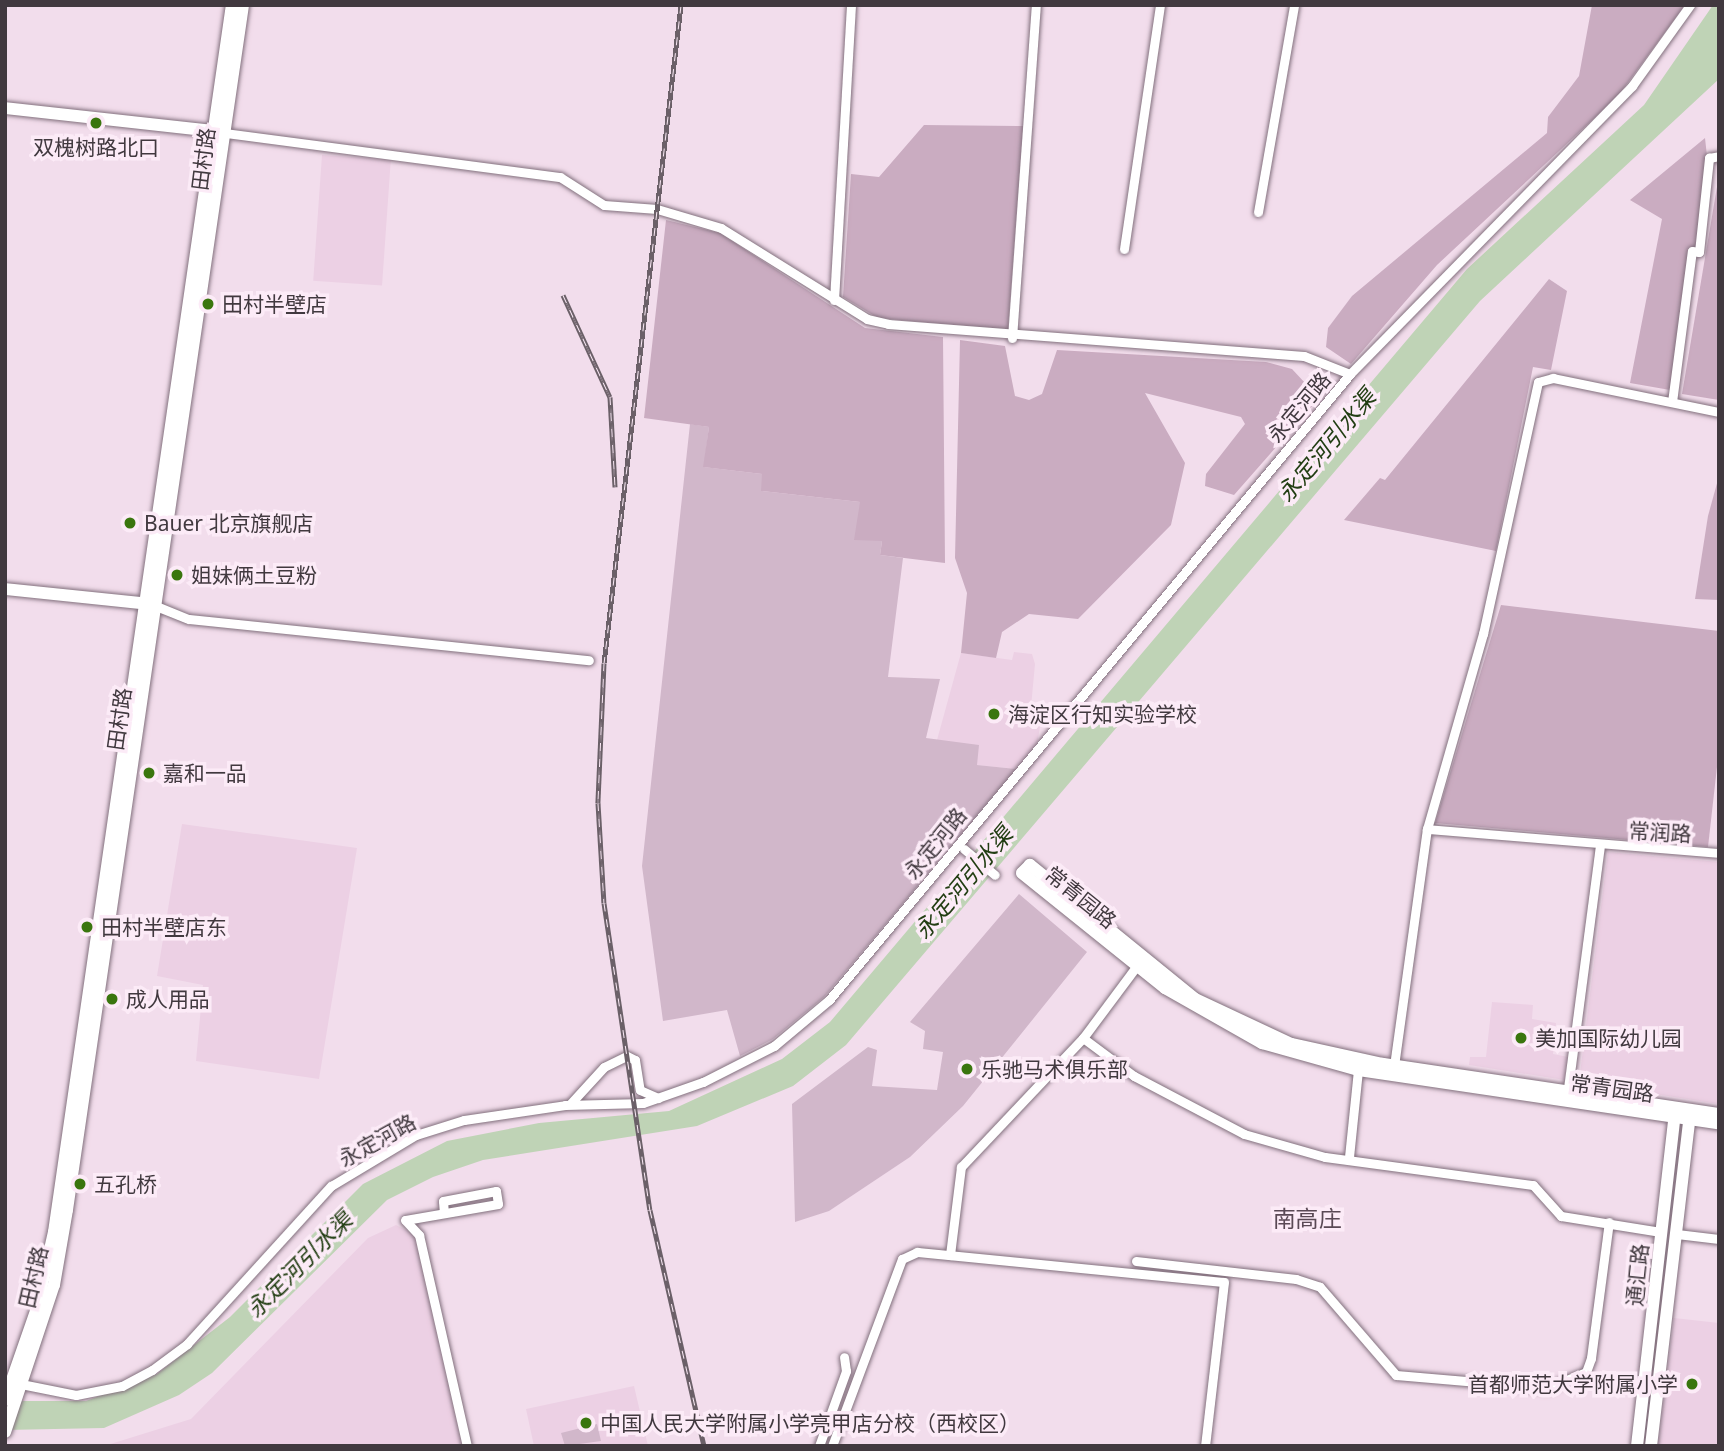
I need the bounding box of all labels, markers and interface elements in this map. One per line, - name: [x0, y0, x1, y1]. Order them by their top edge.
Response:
- marker: 双槐树路北口: [88, 115, 104, 131]
- street label: 田村路: [187, 126, 219, 192]
- place label: 双槐树路北口: [33, 134, 159, 160]
- place label: 田村半壁店: [222, 291, 327, 317]
- marker: 田村半壁店: [200, 296, 216, 312]
- street label: 永定河路: [1262, 367, 1336, 447]
- water label: 永定河引水渠: [1271, 383, 1381, 507]
- place label: Bauer 北京旗舰店: [144, 510, 313, 536]
- marker: Bauer 北京旗舰店: [122, 515, 138, 531]
- place label: 姐妹俩土豆粉: [191, 562, 317, 588]
- marker: 姐妹俩土豆粉: [169, 567, 185, 583]
- street label: 田村路: [102, 686, 136, 752]
- place label: 海淀区行知实验学校: [1008, 701, 1197, 727]
- marker: 海淀区行知实验学校: [986, 706, 1002, 722]
- place label: 嘉和一品: [163, 760, 247, 786]
- marker: 嘉和一品: [141, 765, 157, 781]
- street label: 永定河路: [899, 802, 971, 884]
- street label: 常润路: [1628, 818, 1692, 846]
- water label: 永定河引水渠: [908, 820, 1018, 944]
- street label: 常青园路: [1040, 861, 1122, 933]
- place label: 田村半壁店东: [101, 914, 227, 940]
- marker: 田村半壁店东: [79, 919, 95, 935]
- place label: 成人用品: [126, 986, 210, 1012]
- marker: 成人用品: [104, 991, 120, 1007]
- place label: 美加国际幼儿园: [1535, 1025, 1682, 1051]
- marker: 美加国际幼儿园: [1513, 1030, 1529, 1046]
- place label: 乐驰马术俱乐部: [981, 1056, 1128, 1082]
- marker: 乐驰马术俱乐部: [959, 1061, 975, 1077]
- street label: 常青园路: [1569, 1070, 1655, 1106]
- street label: 永定河路: [334, 1109, 420, 1171]
- place label: 五孔桥: [94, 1171, 157, 1197]
- marker: 五孔桥: [72, 1176, 88, 1192]
- district label: 南高庄: [1273, 1204, 1341, 1232]
- water label: 永定河引水渠: [240, 1205, 358, 1323]
- street label: 通汇路: [1621, 1242, 1653, 1308]
- street label: 田村路: [14, 1243, 52, 1311]
- place label: 首都师范大学附属小学: [1468, 1371, 1678, 1397]
- marker: 首都师范大学附属小学: [1684, 1376, 1700, 1392]
- place label: 中国人民大学附属小学亮甲店分校（西校区）: [600, 1410, 1020, 1436]
- marker: 中国人民大学附属小学亮甲店分校（西校区）: [578, 1415, 594, 1431]

